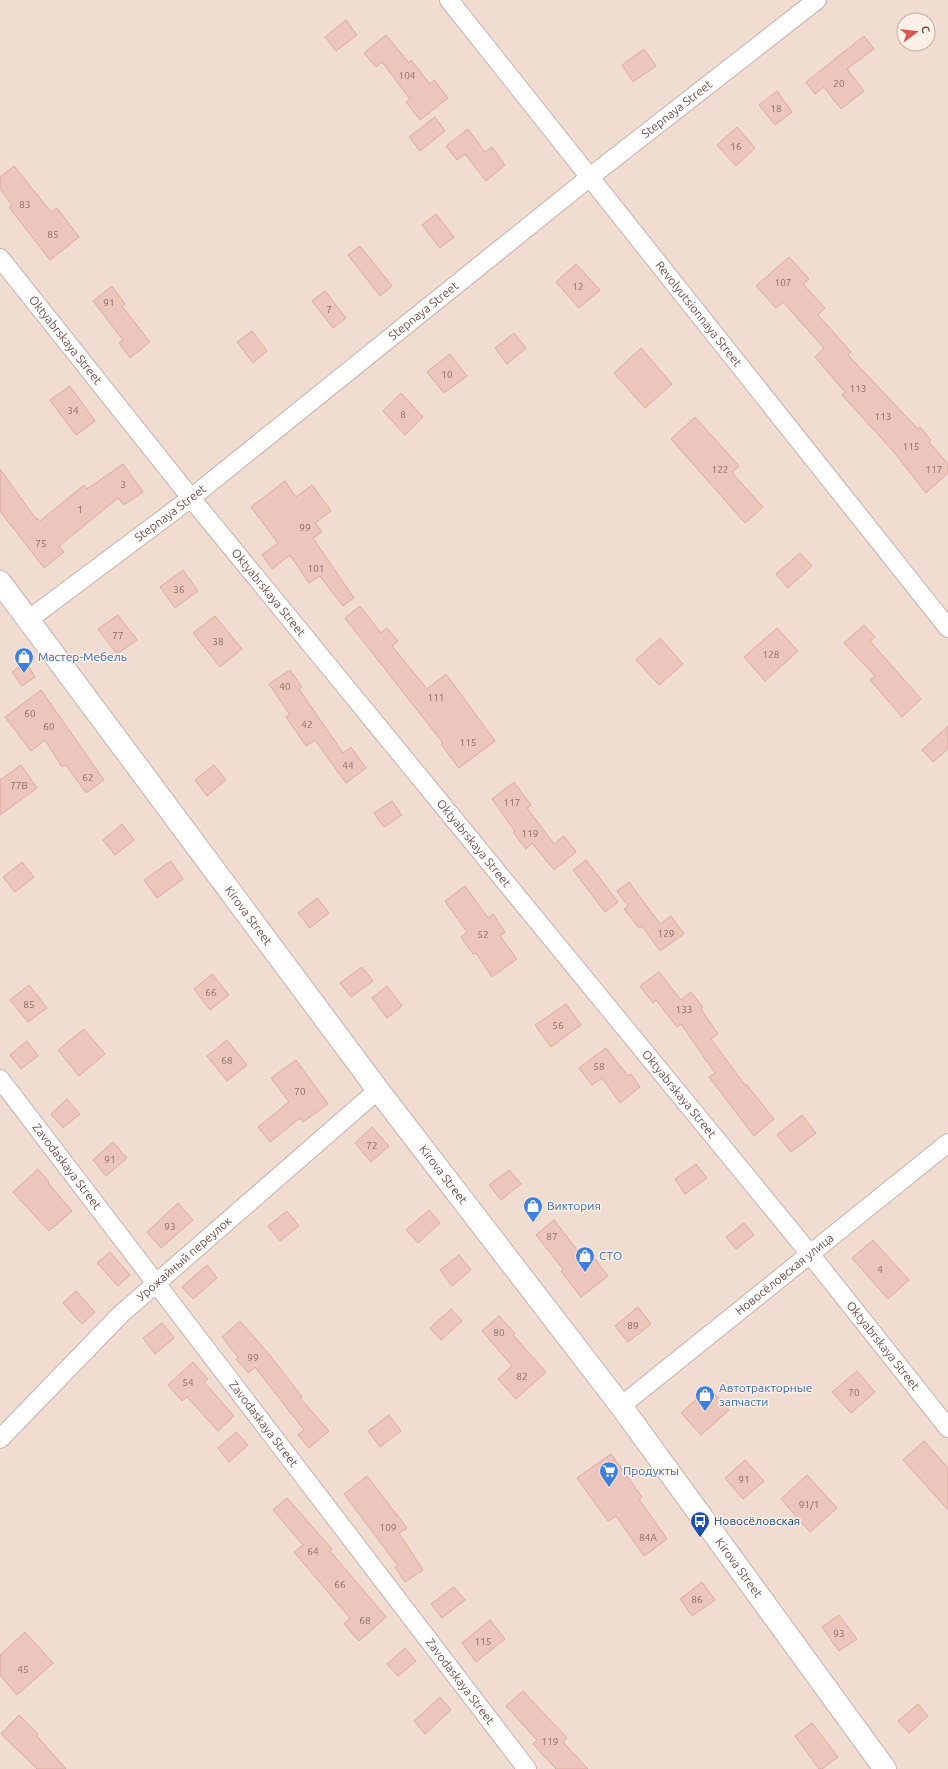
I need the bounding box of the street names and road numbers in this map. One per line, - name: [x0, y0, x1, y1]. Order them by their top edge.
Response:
- street label: Stepnaya Street: [639, 77, 715, 140]
- street label: Revolyutsionnaya Street: [653, 258, 745, 369]
- street label: Stepnaya Street: [386, 278, 461, 343]
- street label: Oktyabrskaya Street: [27, 293, 105, 387]
- street label: Stepnaya Street: [132, 481, 209, 544]
- street label: Oktyabrskaya Street: [229, 546, 309, 639]
- street label: Oktyabrskaya Street: [434, 797, 514, 890]
- street label: Kirova Street: [223, 883, 275, 948]
- street label: Oktyabrskaya Street: [640, 1047, 719, 1140]
- street label: Zavodaskaya Street: [30, 1121, 104, 1212]
- street label: Kirova Street: [417, 1143, 470, 1206]
- street label: Урожайный переулок: [134, 1214, 234, 1303]
- street label: Новосёловская улица: [733, 1231, 836, 1317]
- street label: Oktyabrskaya Street: [844, 1299, 922, 1393]
- street label: Zavodaskaya Street: [227, 1378, 301, 1469]
- street label: Kirova Street: [713, 1535, 765, 1600]
- street label: Zavodaskaya Street: [424, 1636, 498, 1727]

